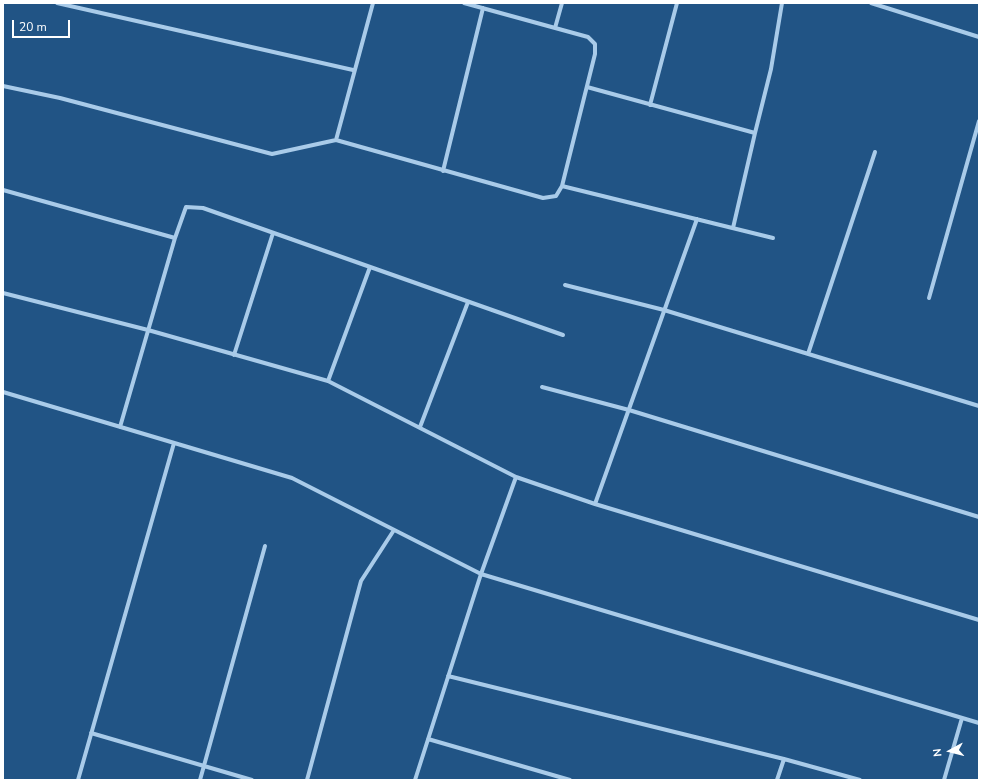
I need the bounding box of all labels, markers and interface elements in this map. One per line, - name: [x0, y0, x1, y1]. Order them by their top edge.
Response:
- scale bar: [14, 12, 72, 38]
- text: 20 m: [19, 19, 47, 35]
- north arrow: [930, 731, 970, 771]
- text: N: [930, 748, 946, 758]

